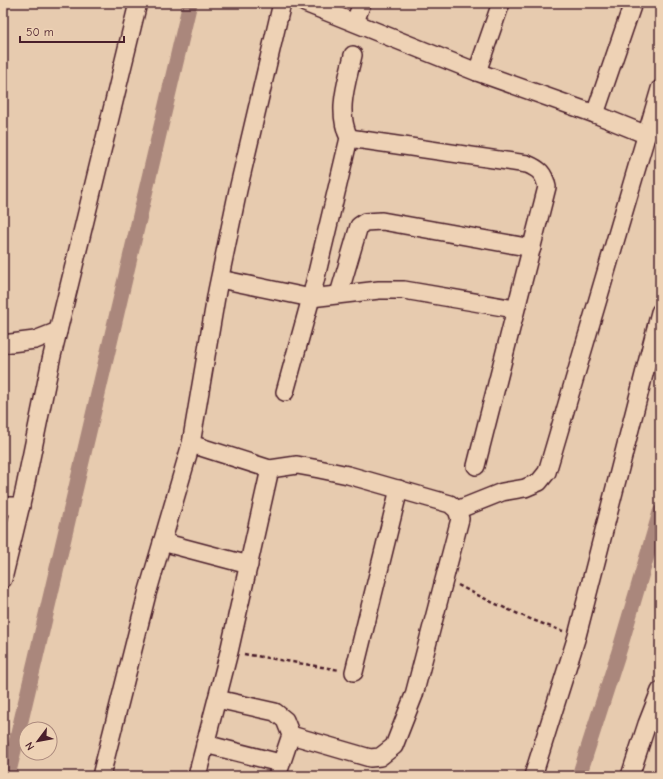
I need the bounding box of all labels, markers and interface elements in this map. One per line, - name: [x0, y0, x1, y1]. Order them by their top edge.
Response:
- scale bar: [20, 18, 124, 44]
- text: 50 m: [26, 25, 54, 39]
- north arrow: [18, 721, 58, 761]
- text: N: [23, 740, 37, 753]

